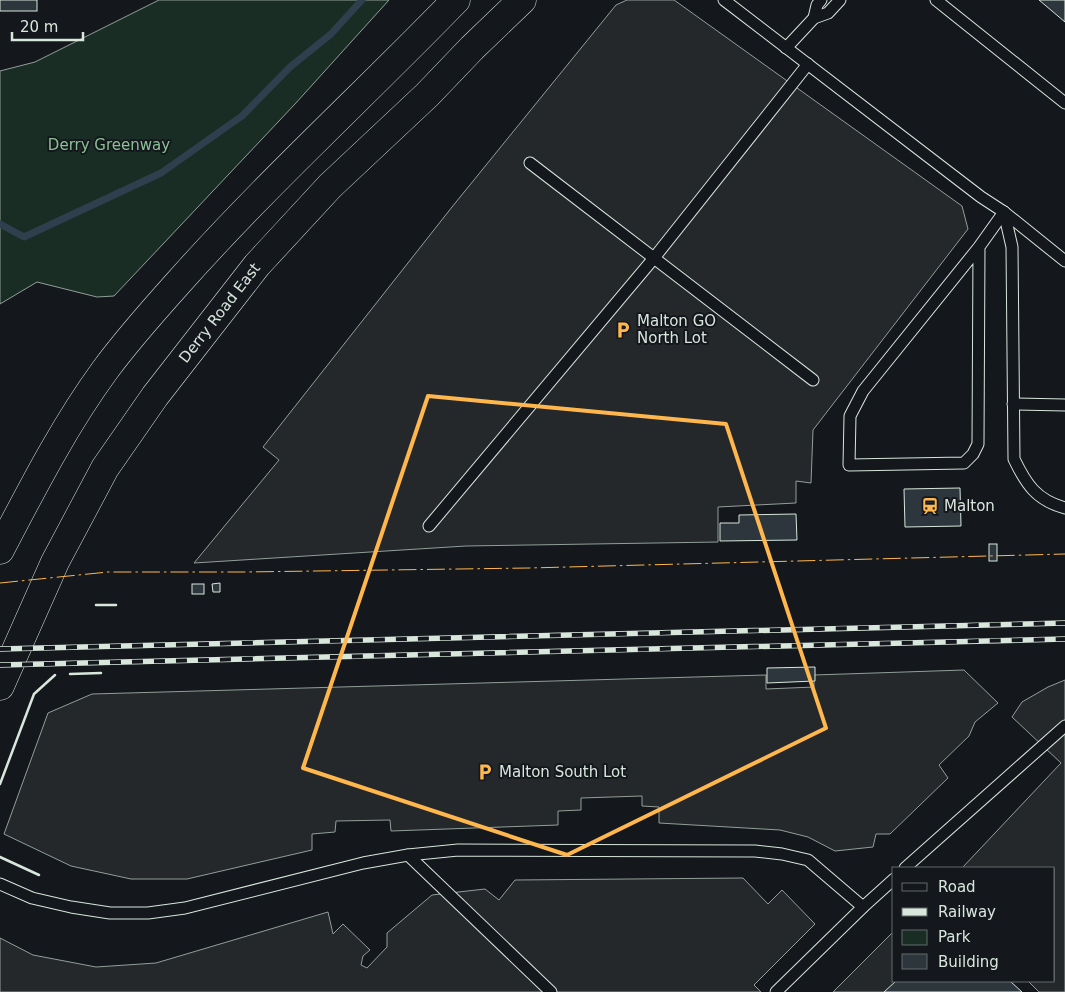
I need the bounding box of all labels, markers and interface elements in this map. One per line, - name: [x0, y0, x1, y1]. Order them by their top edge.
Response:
- scale bar: [12, 10, 84, 42]
- text: 20 m: [20, 18, 58, 36]
- park label: Derry Greenway: [48, 136, 170, 154]
- street label: Derry Road East: [175, 259, 264, 366]
- place label: Malton GO North Lot: [637, 312, 716, 347]
- parking icon: Malton GO North Lot: [613, 320, 633, 340]
- station icon: Malton: [920, 496, 940, 516]
- place label: Malton: [944, 497, 995, 515]
- parking icon: Malton South Lot: [475, 762, 495, 782]
- place label: Malton South Lot: [499, 763, 626, 781]
- legend: [892, 867, 1055, 982]
- text: Road: [938, 878, 976, 896]
- text: Railway: [938, 903, 996, 921]
- text: Park: [938, 928, 971, 946]
- text: Building: [938, 953, 999, 971]

